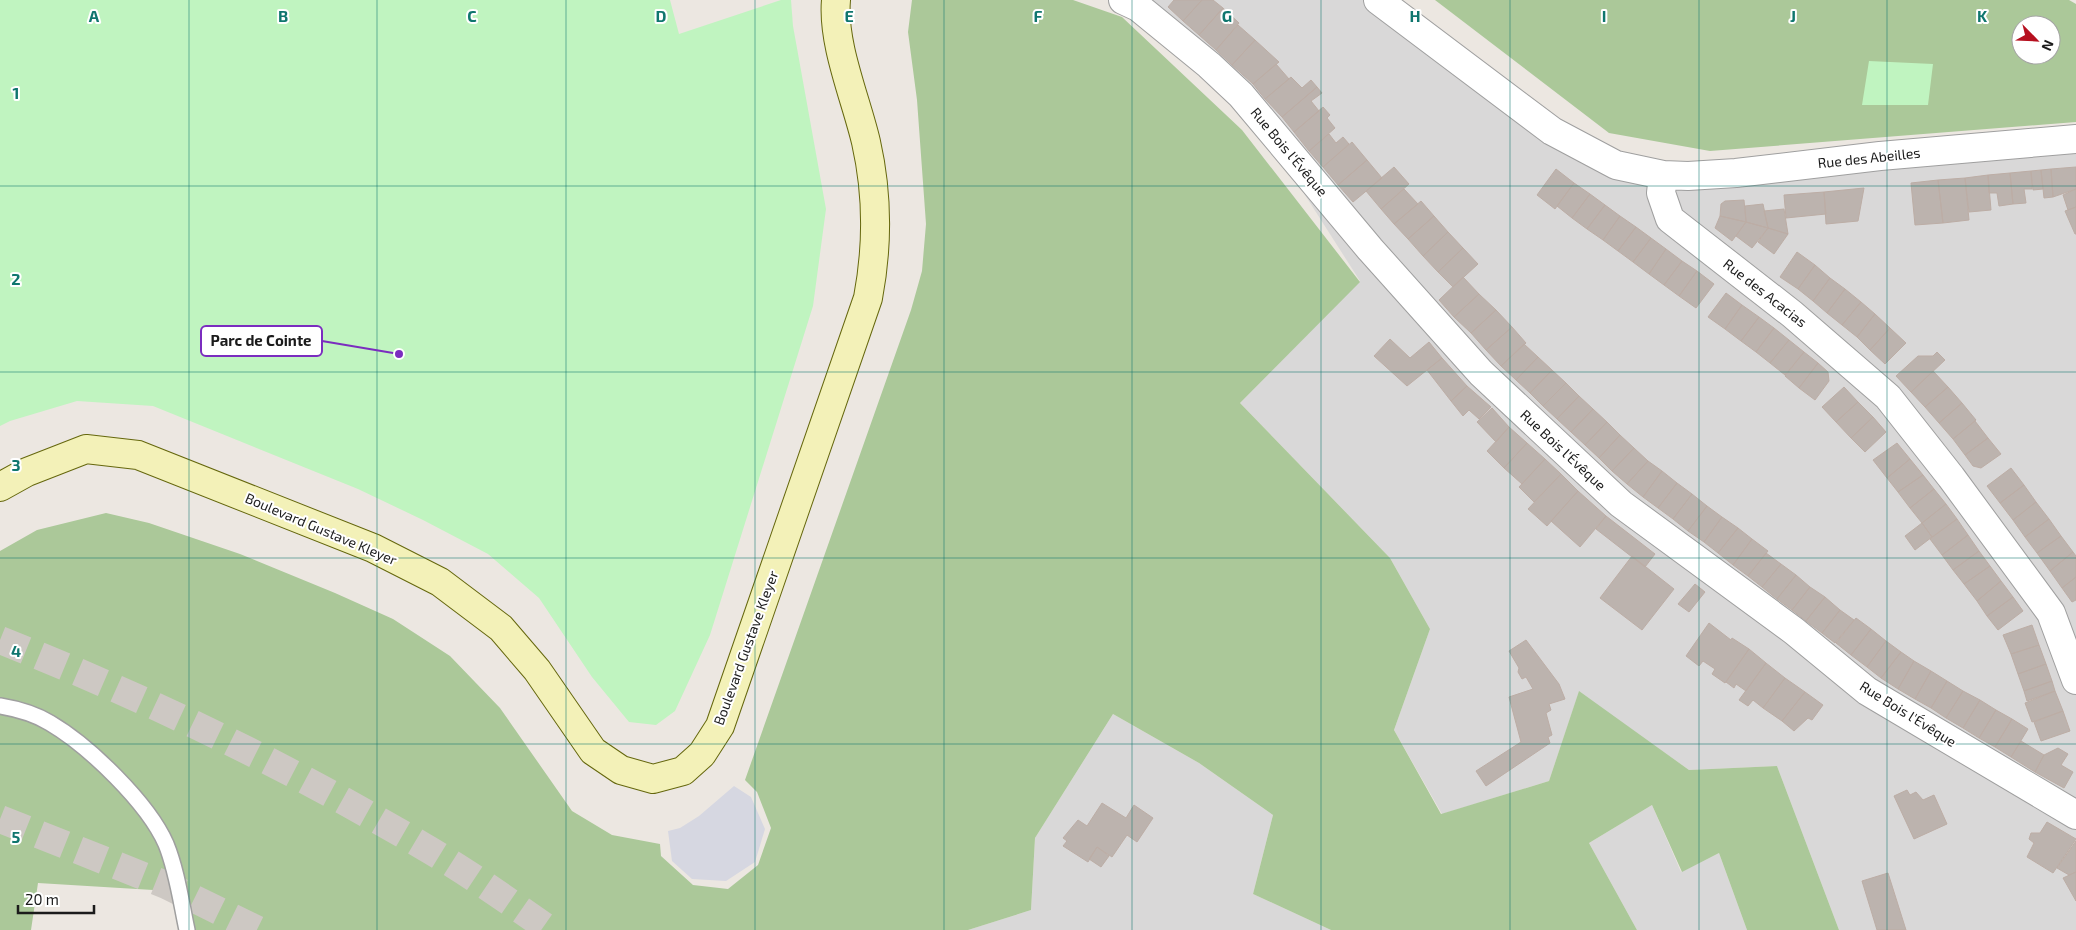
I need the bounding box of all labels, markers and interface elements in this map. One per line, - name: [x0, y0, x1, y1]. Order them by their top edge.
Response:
- text: A: [89, 6, 100, 25]
- text: B: [278, 6, 288, 25]
- text: C: [467, 6, 477, 25]
- text: D: [656, 6, 667, 25]
- text: E: [844, 6, 854, 25]
- text: F: [1034, 6, 1043, 25]
- text: G: [1222, 6, 1232, 25]
- text: H: [1409, 6, 1421, 25]
- text: I: [1602, 6, 1606, 25]
- text: J: [1790, 6, 1796, 25]
- text: K: [1977, 6, 1988, 25]
- north arrow: [2011, 15, 2061, 65]
- text: N: [2039, 37, 2058, 54]
- text: 1: [13, 83, 19, 102]
- street label: Rue Bois l'Évêque: [1247, 104, 1331, 200]
- street label: Rue des Abeilles: [1817, 144, 1921, 171]
- street label: Rue des Acacias: [1720, 255, 1810, 330]
- text: 2: [11, 269, 21, 288]
- callout: Parc de Cointe: [201, 326, 322, 356]
- text: Parc de Cointe: [211, 331, 312, 349]
- street label: Rue Bois l'Évêque: [1517, 406, 1610, 494]
- text: 3: [11, 455, 21, 474]
- street label: Boulevard Gustave Kleyer: [243, 489, 400, 568]
- street label: Boulevard Gustave Kleyer: [710, 568, 782, 727]
- text: 4: [11, 641, 21, 660]
- street label: Rue Bois l'Évêque: [1857, 677, 1960, 750]
- text: 5: [12, 827, 21, 846]
- scale bar: [18, 882, 94, 914]
- text: 20 m: [25, 890, 59, 908]

